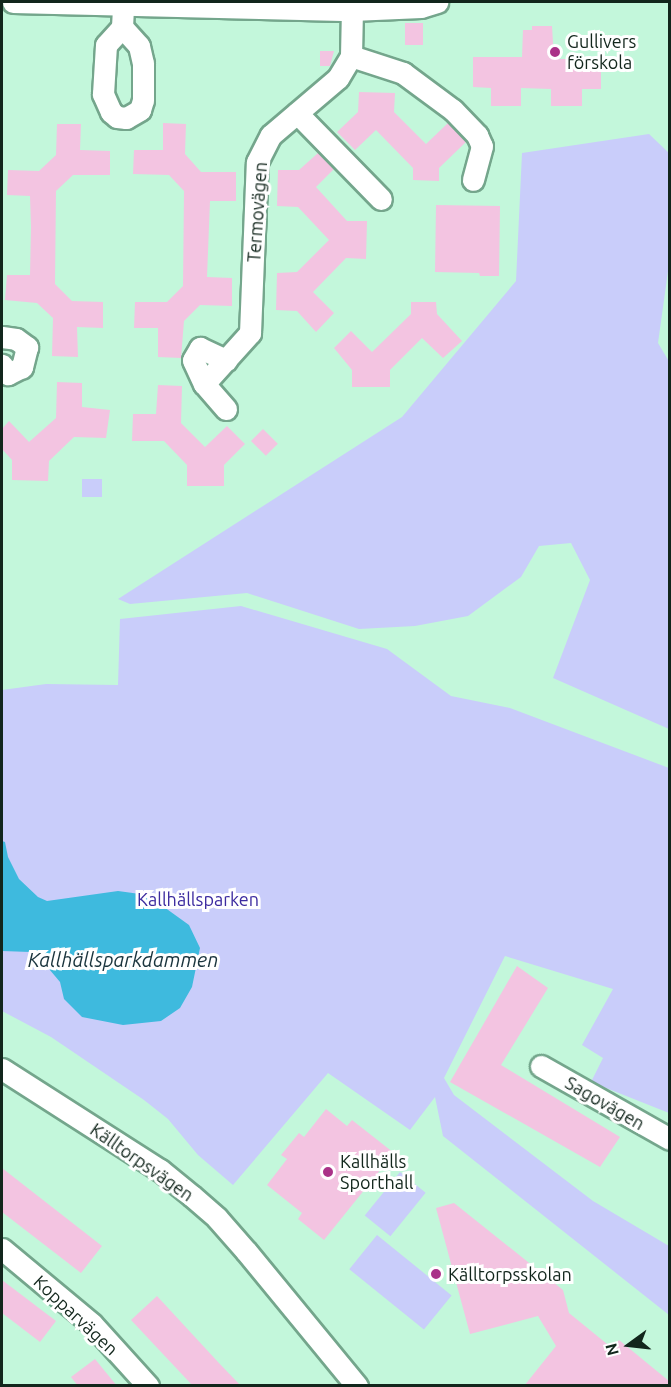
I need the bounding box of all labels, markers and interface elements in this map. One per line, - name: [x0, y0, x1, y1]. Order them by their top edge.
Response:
- place label: Gullivers förskola: [567, 31, 636, 74]
- marker: Gullivers förskola: [548, 45, 562, 59]
- street label: Termovägen: [243, 161, 271, 263]
- park label: Kallhällsparken: [137, 888, 259, 910]
- water label: Kallhällsparkdammen: [28, 947, 218, 971]
- street label: Sagovägen: [561, 1072, 649, 1134]
- street label: Källtorpsvägen: [86, 1118, 198, 1206]
- place label: Kallhälls Sporthall: [340, 1151, 413, 1194]
- marker: Kallhälls Sporthall: [321, 1165, 335, 1179]
- place label: Källtorpsskolan: [448, 1263, 572, 1285]
- marker: Källtorpsskolan: [429, 1267, 443, 1281]
- street label: Kopparvägen: [29, 1270, 123, 1360]
- north arrow: [599, 1315, 659, 1375]
- text: N: [601, 1342, 622, 1358]

